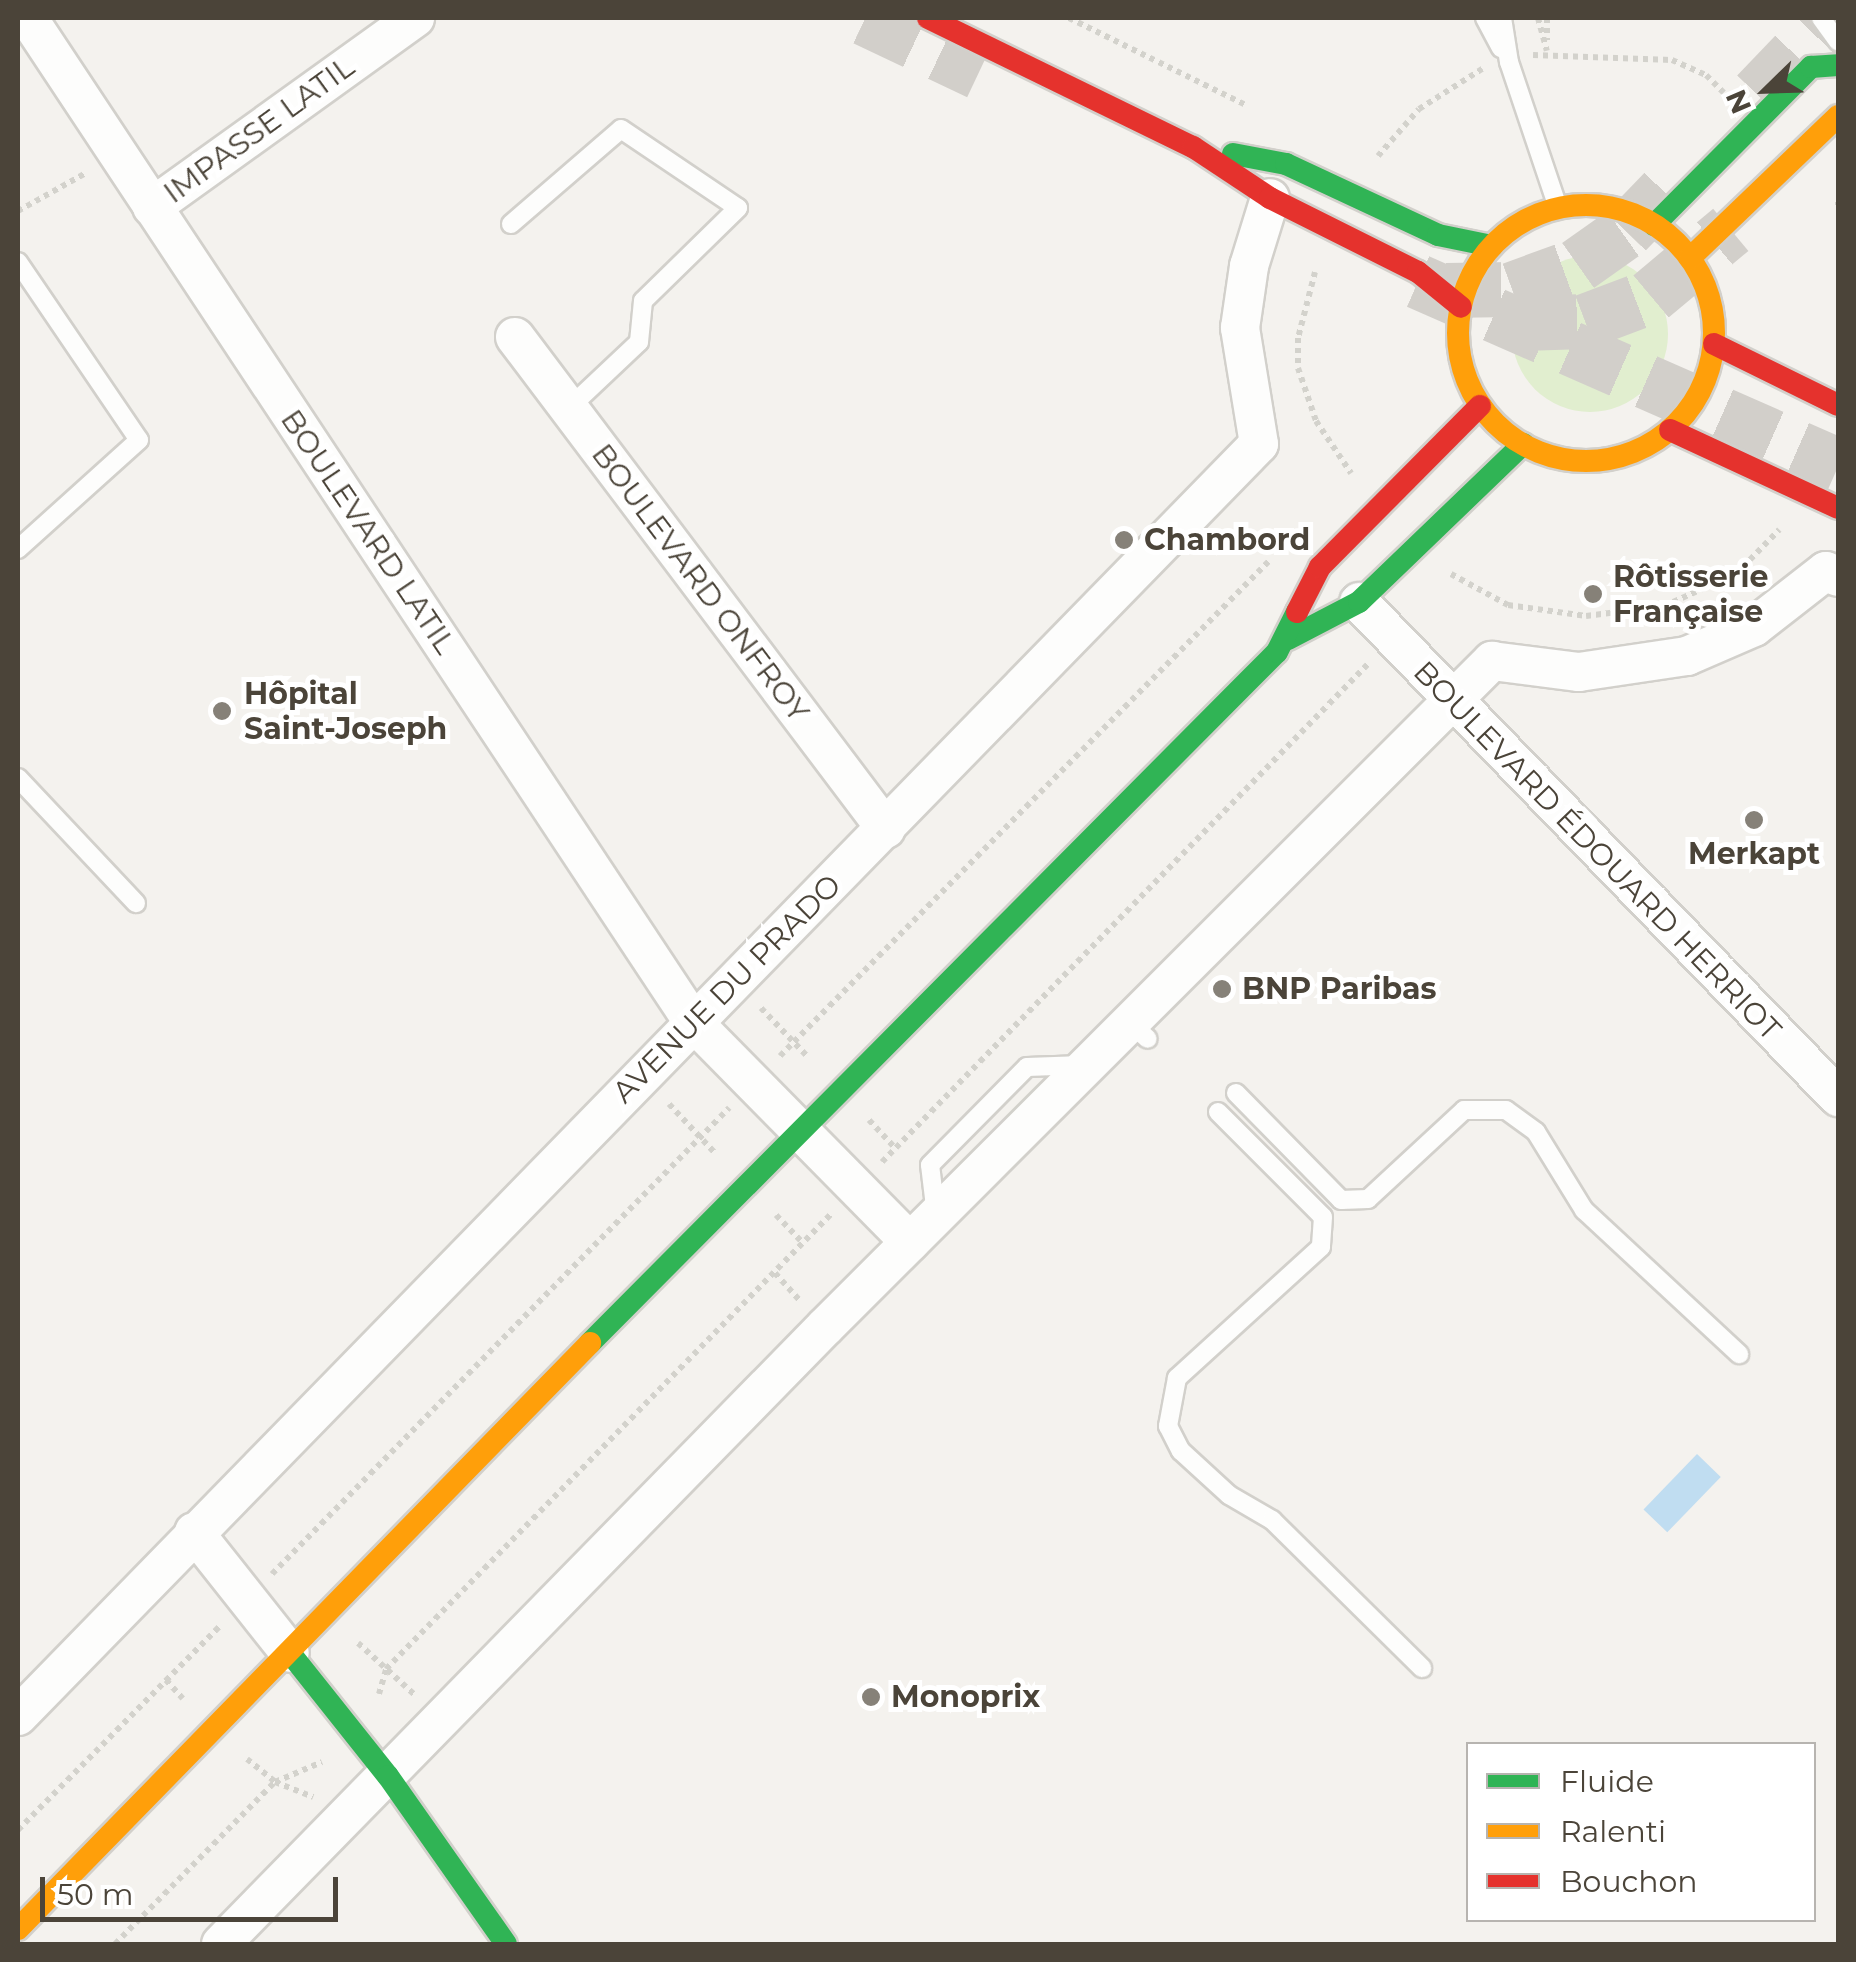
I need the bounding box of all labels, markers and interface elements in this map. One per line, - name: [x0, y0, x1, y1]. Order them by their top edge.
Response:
- north arrow: [1716, 40, 1816, 140]
- street label: IMPASSE LATIL: [157, 49, 361, 211]
- text: N: [1718, 85, 1758, 119]
- street label: BOULEVARD LATIL: [273, 403, 463, 661]
- street label: BOULEVARD ONFROY: [584, 437, 816, 729]
- place label: Chambord: [1144, 522, 1310, 558]
- marker: Chambord: [1113, 529, 1135, 551]
- place label: Rôtisserie Française: [1613, 559, 1768, 630]
- marker: Rôtisserie Française: [1582, 583, 1604, 605]
- street label: BOULEVARD ÉDOUARD HERRIOT: [1406, 654, 1788, 1048]
- place label: Hôpital Saint-Joseph: [244, 676, 447, 746]
- marker: Hôpital Saint-Joseph: [209, 698, 235, 724]
- marker: Merkapt: [1743, 809, 1765, 831]
- place label: Merkapt: [1688, 836, 1820, 872]
- street label: AVENUE DU PRADO: [605, 867, 849, 1111]
- place label: BNP Paribas: [1242, 971, 1436, 1007]
- marker: BNP Paribas: [1211, 978, 1233, 1000]
- place label: Monoprix: [891, 1679, 1040, 1715]
- marker: Monoprix: [860, 1686, 882, 1708]
- legend: [1466, 1742, 1816, 1922]
- text: Fluide: [1560, 1763, 1654, 1800]
- text: Ralenti: [1560, 1813, 1666, 1850]
- scale bar: [45, 1857, 342, 1919]
- text: Bouchon: [1560, 1863, 1698, 1900]
- text: 50 m: [57, 1876, 134, 1913]

